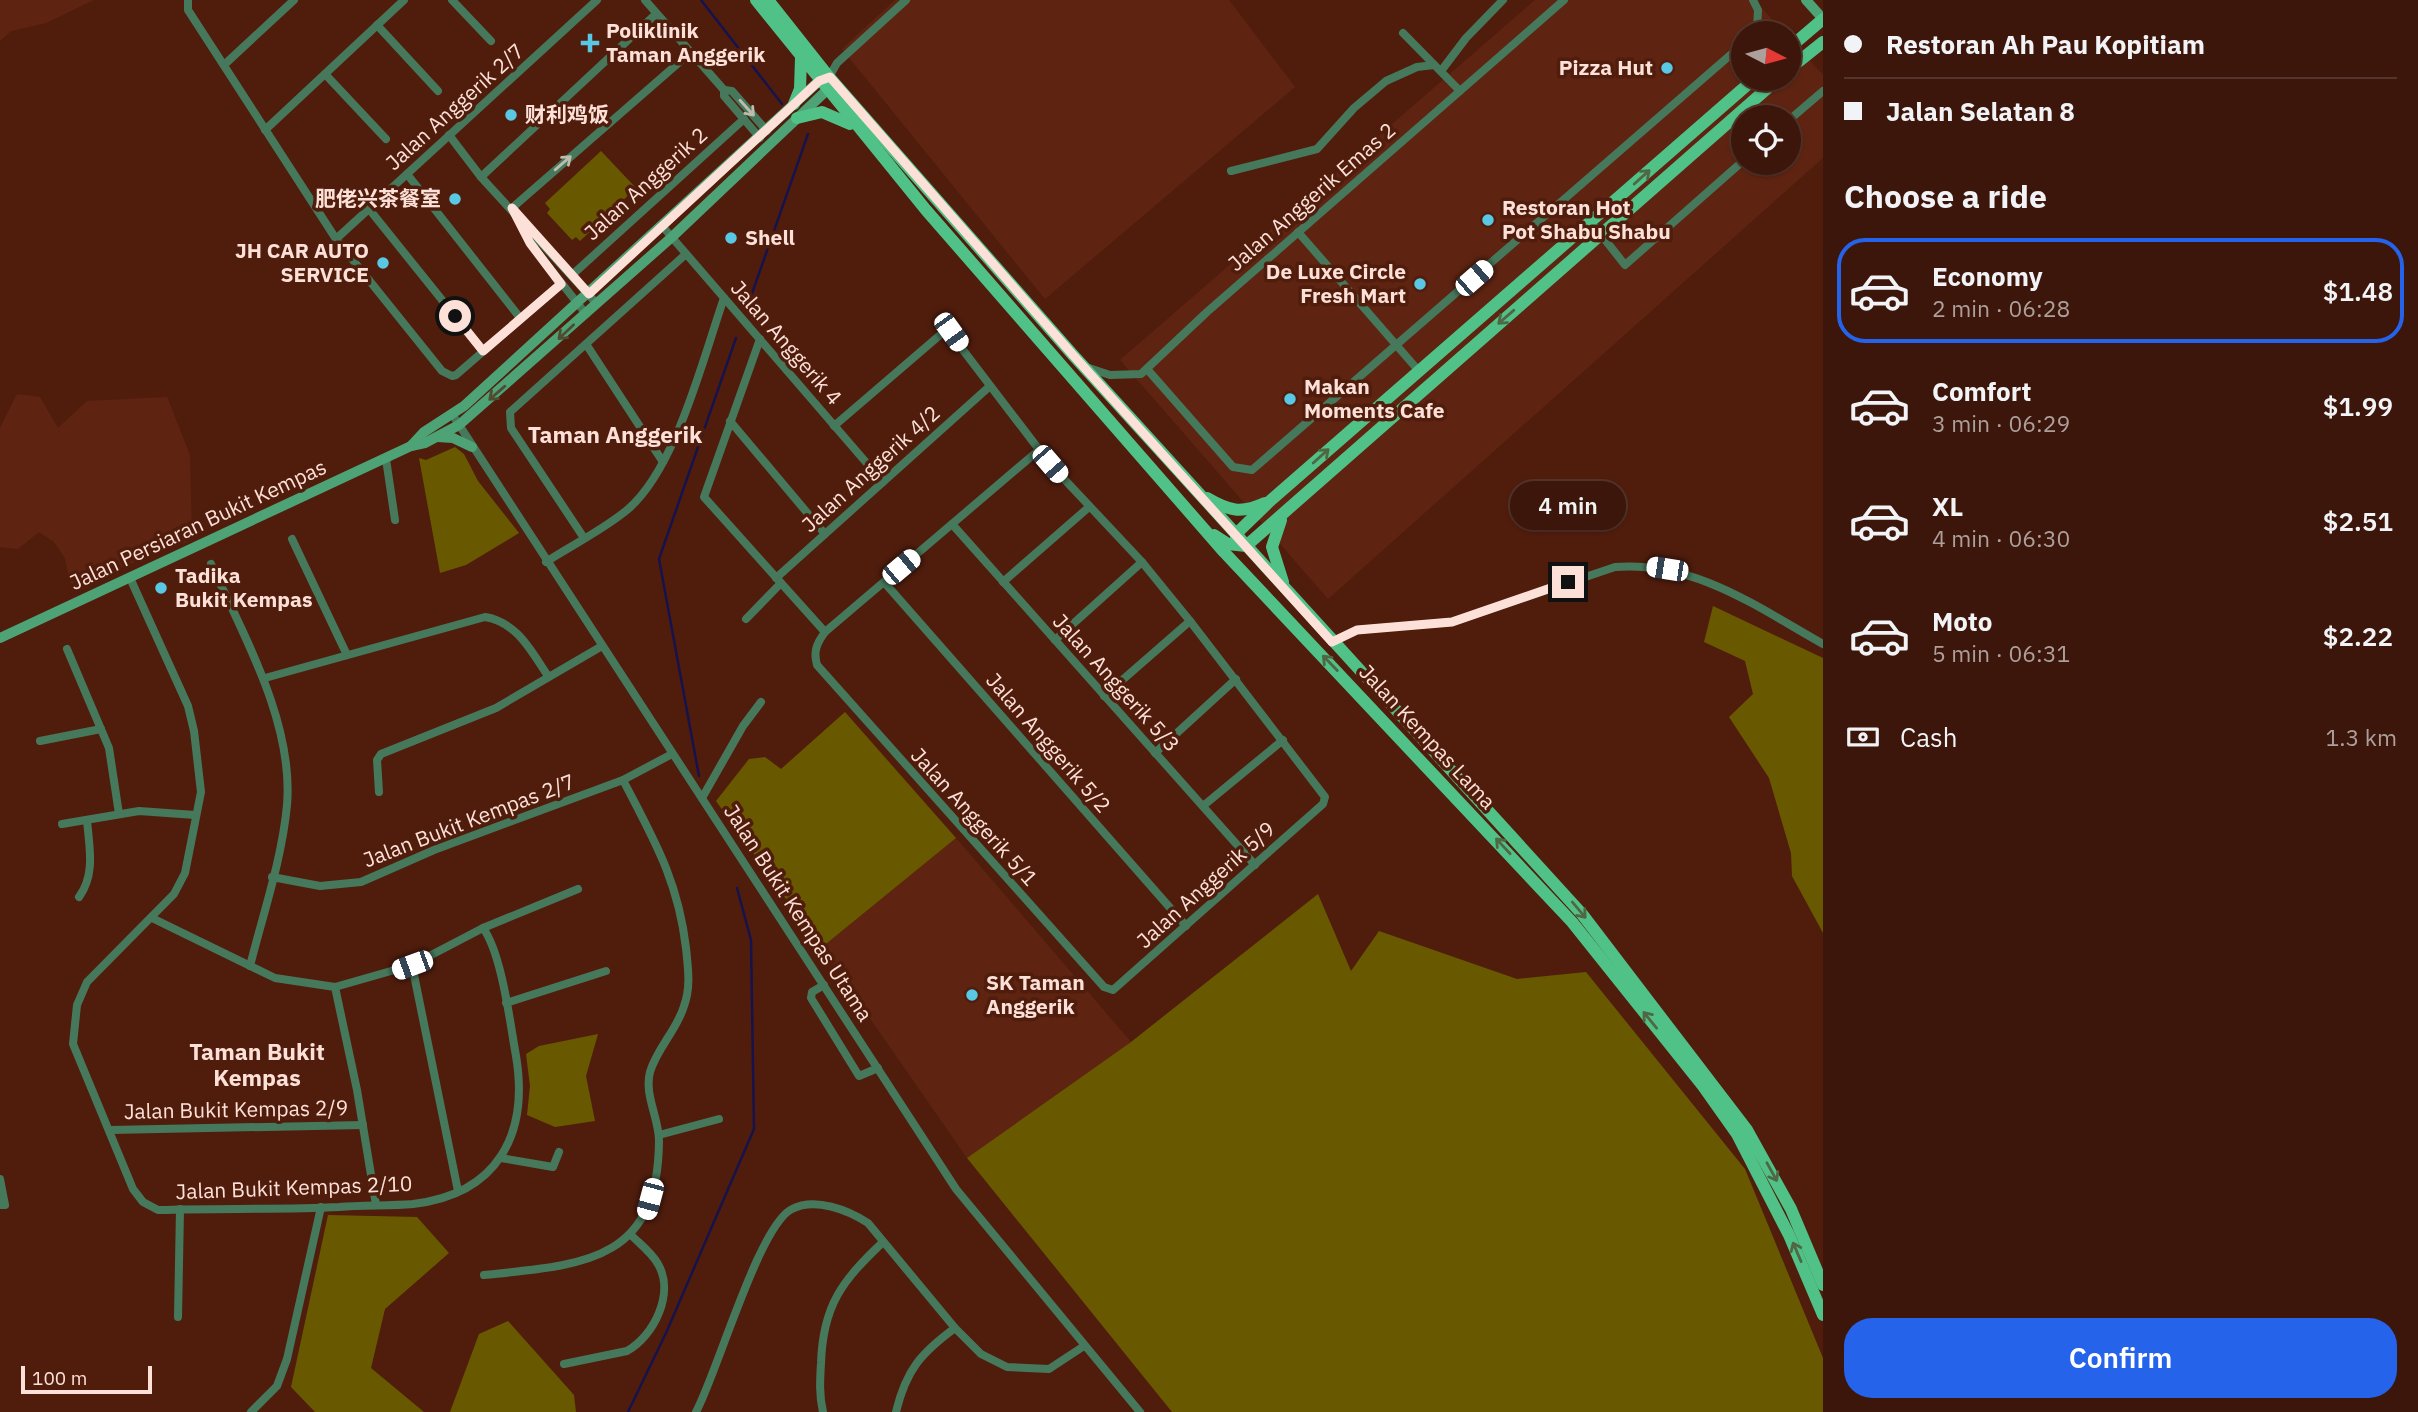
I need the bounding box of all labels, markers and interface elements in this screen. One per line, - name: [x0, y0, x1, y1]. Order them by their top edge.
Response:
- place label: Poliklinik Taman Anggerik: [606, 16, 766, 68]
- north arrow: [1731, 21, 1801, 91]
- map controls: [1731, 21, 1801, 175]
- text: Restoran Ah Pau Kopitiam: [1886, 27, 2205, 61]
- marker: Poliklinik Taman Anggerik: [580, 33, 600, 53]
- street label: Jalan Anggerik 2/7: [379, 37, 529, 176]
- place label: Pizza Hut: [1559, 53, 1653, 81]
- marker: Pizza Hut: [1659, 60, 1675, 76]
- text: Jalan Selatan 8: [1886, 94, 2075, 128]
- one-way arrow: [739, 99, 755, 117]
- place label: 财利鸡饭: [525, 100, 609, 128]
- button: locate: [1731, 105, 1801, 175]
- marker: 财利鸡饭: [503, 107, 519, 123]
- street label: Jalan Anggerik Emas 2: [1222, 116, 1401, 277]
- street label: Jalan Anggerik 2: [578, 121, 713, 246]
- one-way arrow: [554, 155, 572, 171]
- one-way arrow: [1632, 169, 1650, 185]
- text: Choose a ride: [1844, 175, 2047, 217]
- place label: 肥佬兴茶餐室: [315, 184, 441, 212]
- marker: 肥佬兴茶餐室: [447, 191, 463, 207]
- place label: Restoran Hot Pot Shabu Shabu: [1502, 193, 1671, 245]
- marker: Restoran Hot Pot Shabu Shabu: [1480, 212, 1496, 228]
- place label: Shell: [745, 223, 795, 251]
- marker: Shell: [723, 230, 739, 246]
- place label: JH CAR AUTO SERVICE: [235, 236, 369, 288]
- marker: JH CAR AUTO SERVICE: [375, 255, 391, 271]
- car: [1452, 256, 1497, 300]
- place label: De Luxe Circle Fresh Mart: [1266, 257, 1406, 309]
- icon: car: [1848, 259, 1911, 322]
- text: Economy: [1932, 259, 2043, 293]
- street label: Jalan Anggerik 4: [725, 274, 849, 411]
- text: $1.48: [2323, 274, 2393, 308]
- marker: De Luxe Circle Fresh Mart: [1412, 276, 1428, 292]
- text: 2 min · 06:28: [1932, 293, 2070, 323]
- route start: [439, 300, 471, 332]
- car: [931, 309, 972, 355]
- one-way arrow: [1498, 309, 1516, 325]
- one-way arrow: [557, 324, 575, 340]
- place label: Makan Moments Cafe: [1304, 372, 1445, 424]
- icon: car: [1848, 374, 1911, 437]
- text: Comfort: [1932, 374, 2031, 408]
- one-way arrow: [488, 385, 506, 401]
- text: $1.99: [2323, 389, 2393, 423]
- marker: Makan Moments Cafe: [1282, 391, 1298, 407]
- street label: Jalan Anggerik 4/2: [795, 399, 945, 538]
- text: 3 min · 06:29: [1932, 408, 2070, 438]
- district label: Taman Anggerik: [528, 419, 703, 449]
- car: [1029, 441, 1072, 487]
- one-way arrow: [1312, 448, 1330, 464]
- street label: Jalan Persiaran Bukit Kempas: [65, 452, 330, 596]
- callout: 4 min: [1510, 480, 1626, 530]
- icon: car: [1848, 489, 1911, 552]
- text: XL: [1932, 489, 1963, 523]
- text: 4 min: [1538, 490, 1598, 520]
- text: $2.51: [2323, 504, 2393, 538]
- text: 4 min · 06:30: [1932, 523, 2070, 553]
- car: [879, 545, 924, 589]
- car: [1645, 555, 1690, 583]
- place label: Tadika Bukit Kempas: [175, 561, 313, 613]
- route end: [1552, 566, 1584, 598]
- marker: Tadika Bukit Kempas: [153, 580, 169, 596]
- icon: car: [1848, 604, 1911, 667]
- text: Moto: [1932, 604, 1992, 638]
- street label: Jalan Anggerik 5/3: [1047, 607, 1186, 757]
- text: $2.22: [2323, 619, 2393, 653]
- text: 5 min · 06:31: [1932, 638, 2070, 668]
- one-way arrow: [1321, 655, 1338, 672]
- street label: Jalan Kempas Lama: [1353, 658, 1502, 815]
- street label: Jalan Anggerik 5/2: [980, 666, 1117, 818]
- icon: cash: [1844, 718, 1882, 756]
- text: Cash: [1900, 720, 1957, 754]
- text: 1.3 km: [2326, 722, 2397, 752]
- street label: Jalan Anggerik 5/1: [905, 741, 1044, 891]
- street label: Jalan Bukit Kempas 2/7: [359, 767, 578, 873]
- street label: Jalan Bukit Kempas Utama: [718, 798, 880, 1026]
- street label: Jalan Anggerik 5/9: [1130, 815, 1280, 954]
- one-way arrow: [1494, 838, 1511, 855]
- one-way arrow: [1571, 901, 1587, 919]
- car: [389, 948, 436, 982]
- place label: SK Taman Anggerik: [986, 968, 1085, 1020]
- marker: SK Taman Anggerik: [964, 987, 980, 1003]
- one-way arrow: [1642, 1011, 1658, 1029]
- district label: Taman Bukit Kempas: [189, 1036, 325, 1092]
- street label: Jalan Bukit Kempas 2/9: [124, 1093, 348, 1125]
- one-way arrow: [1765, 1161, 1779, 1182]
- street label: Jalan Bukit Kempas 2/10: [175, 1169, 413, 1205]
- car: [635, 1176, 666, 1222]
- one-way arrow: [1790, 1242, 1803, 1264]
- button: Confirm: [1844, 1318, 2397, 1398]
- scale bar: [21, 1363, 152, 1395]
- text: 100 m: [32, 1366, 87, 1390]

